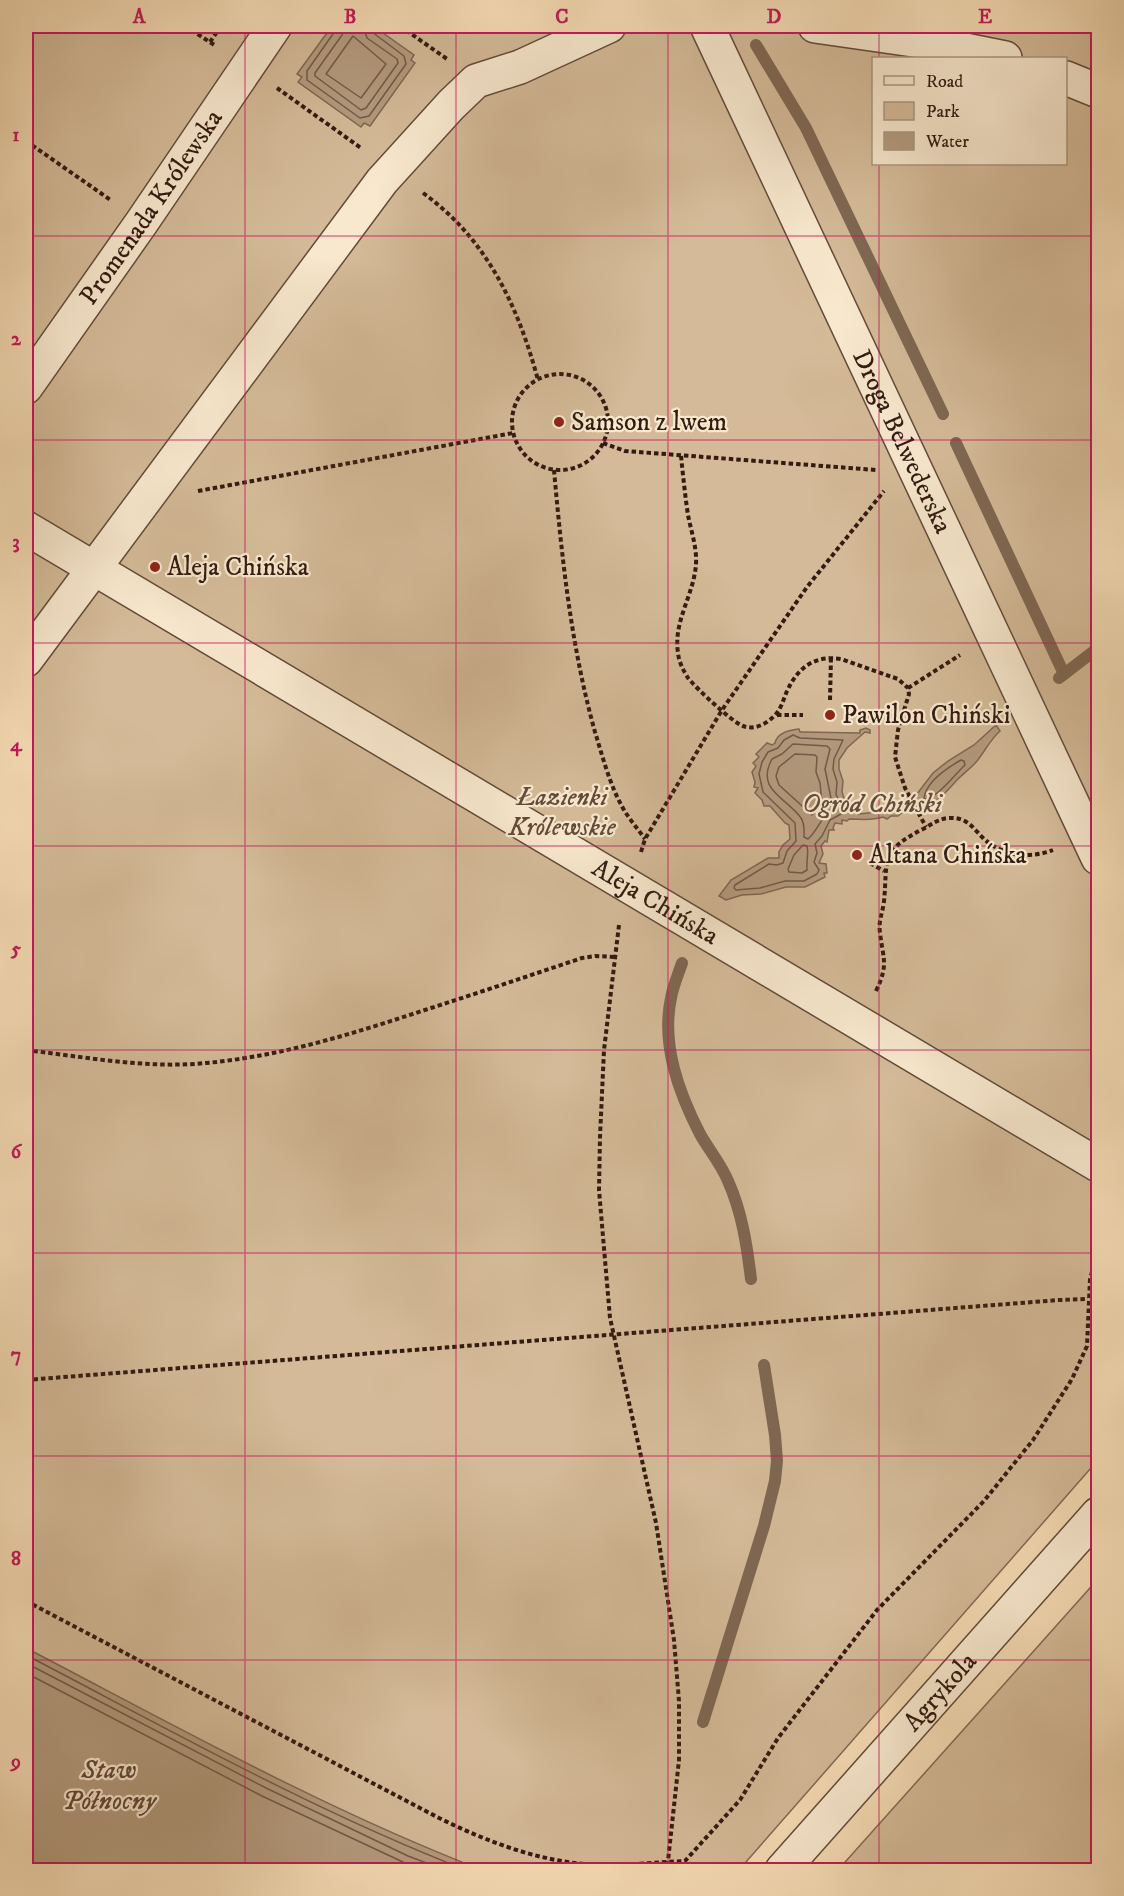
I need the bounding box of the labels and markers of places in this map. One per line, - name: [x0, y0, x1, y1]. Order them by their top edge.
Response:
- place label: Samson z lwem: [571, 406, 727, 439]
- marker: Samson z lwem: [552, 415, 566, 429]
- place label: Aleja Chińska: [167, 551, 309, 584]
- marker: Aleja Chińska: [148, 560, 162, 574]
- place label: Pawilon Chiński: [842, 699, 1010, 732]
- marker: Pawilon Chiński: [823, 708, 837, 722]
- place label: Altana Chińska: [869, 839, 1027, 872]
- marker: Altana Chińska: [850, 848, 864, 862]

